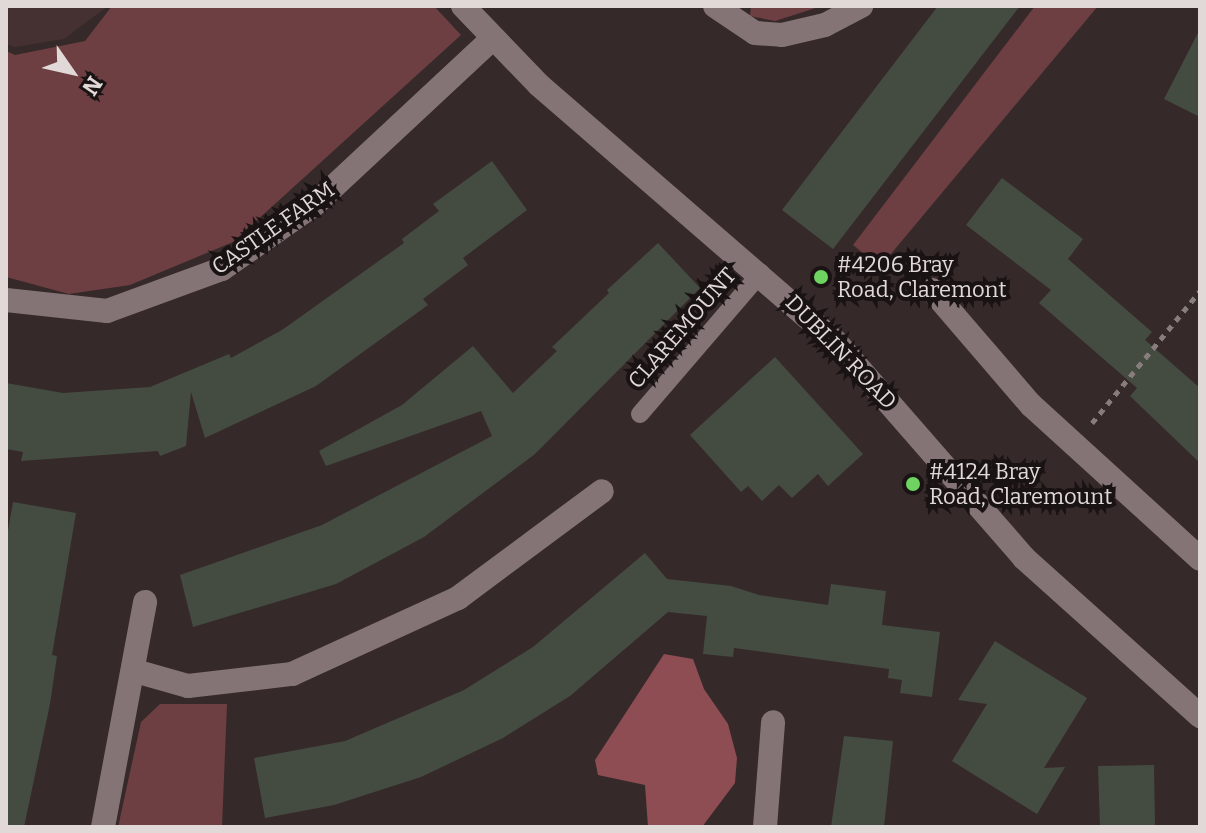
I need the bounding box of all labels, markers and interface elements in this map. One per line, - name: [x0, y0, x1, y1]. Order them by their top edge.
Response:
- north arrow: [32, 32, 112, 112]
- text: N: [76, 71, 108, 100]
- street label: CASTLE FARM: [207, 176, 339, 280]
- place label: #4206 Bray Road, Claremont: [837, 251, 1006, 302]
- street label: CLAREMOUNT: [622, 262, 742, 394]
- marker: #4206 Bray Road, Claremont: [812, 268, 830, 286]
- street label: DUBLIN ROAD: [780, 290, 902, 414]
- place label: #4124 Bray Road, Claremount: [929, 458, 1112, 510]
- marker: #4124 Bray Road, Claremount: [904, 475, 922, 493]

